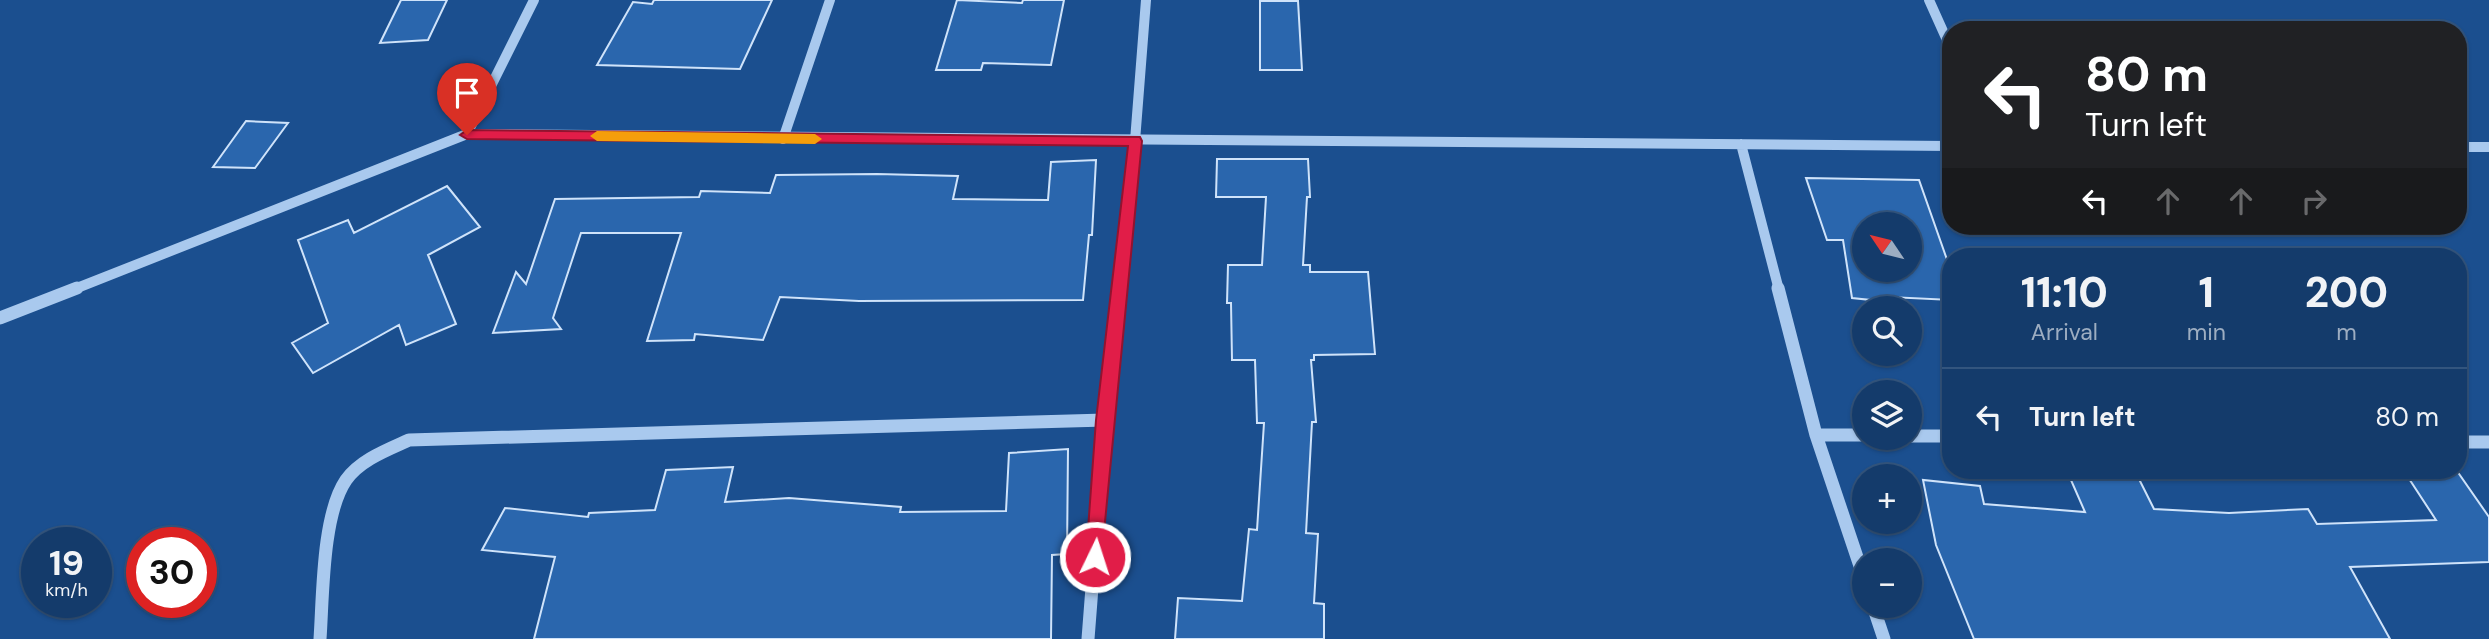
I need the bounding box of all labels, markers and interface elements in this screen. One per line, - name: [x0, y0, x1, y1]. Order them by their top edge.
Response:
- text: 80 m: [2085, 42, 2208, 106]
- icon: left: [1970, 49, 2061, 140]
- pin: [437, 63, 497, 135]
- icon: arrive: [448, 74, 486, 112]
- text: Turn left: [2085, 104, 2207, 146]
- icon: left: [2076, 182, 2114, 220]
- icon: ahead: [2149, 182, 2187, 220]
- icon: ahead: [2222, 182, 2260, 220]
- icon: right: [2295, 182, 2333, 220]
- north arrow: [1852, 212, 1922, 282]
- map controls: [1852, 212, 1922, 618]
- text: 11:10: [2021, 265, 2108, 320]
- text: 1: [2199, 265, 2214, 320]
- text: 200: [2305, 265, 2388, 320]
- button: search: [1852, 296, 1922, 366]
- text: Arrival: [2031, 317, 2098, 347]
- text: min: [2187, 317, 2226, 347]
- text: m: [2336, 317, 2357, 347]
- button: layers: [1852, 380, 1922, 450]
- icon: left: [1970, 398, 2008, 436]
- text: Turn left: [2029, 400, 2136, 434]
- text: 80 m: [2375, 400, 2439, 434]
- button: +: [1852, 464, 1922, 534]
- position arrow: [1058, 520, 1132, 594]
- speed limit sign: 30: [126, 527, 217, 618]
- text: 19: [49, 540, 84, 586]
- button: −: [1852, 548, 1922, 618]
- text: km/h: [45, 578, 88, 602]

